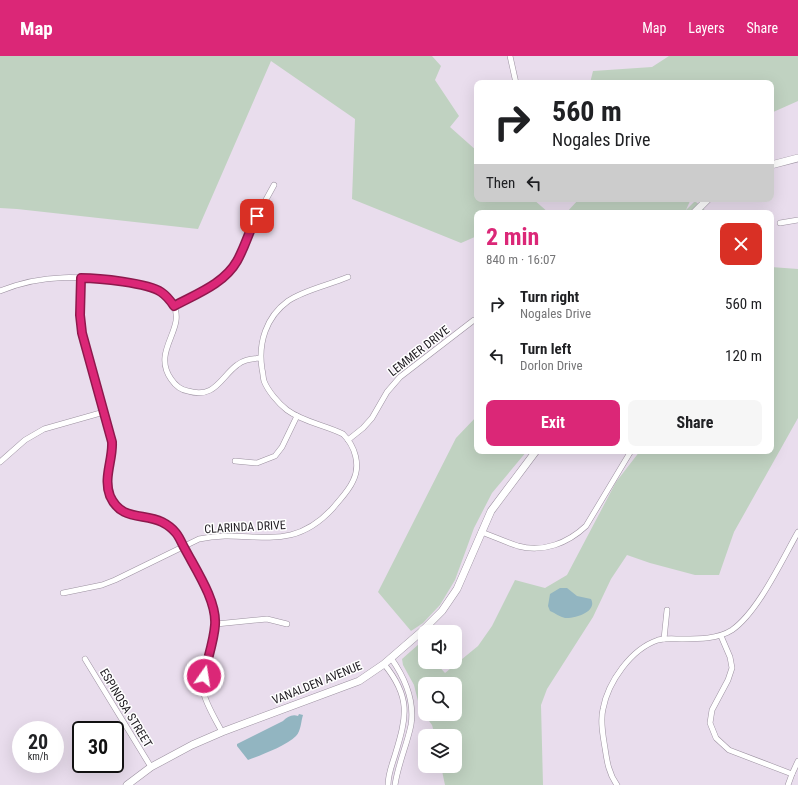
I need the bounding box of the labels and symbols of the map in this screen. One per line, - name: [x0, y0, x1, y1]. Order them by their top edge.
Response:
- pin: [240, 199, 274, 233]
- street label: LEMMER DRIVE: [386, 323, 452, 379]
- street label: CLARINDA DRIVE: [204, 518, 286, 536]
- position arrow: [183, 655, 225, 697]
- street label: VANALDEN AVENUE: [270, 659, 364, 707]
- street label: ESPINOSA STREET: [97, 666, 155, 750]
- speed limit sign: 30: [72, 721, 124, 773]

